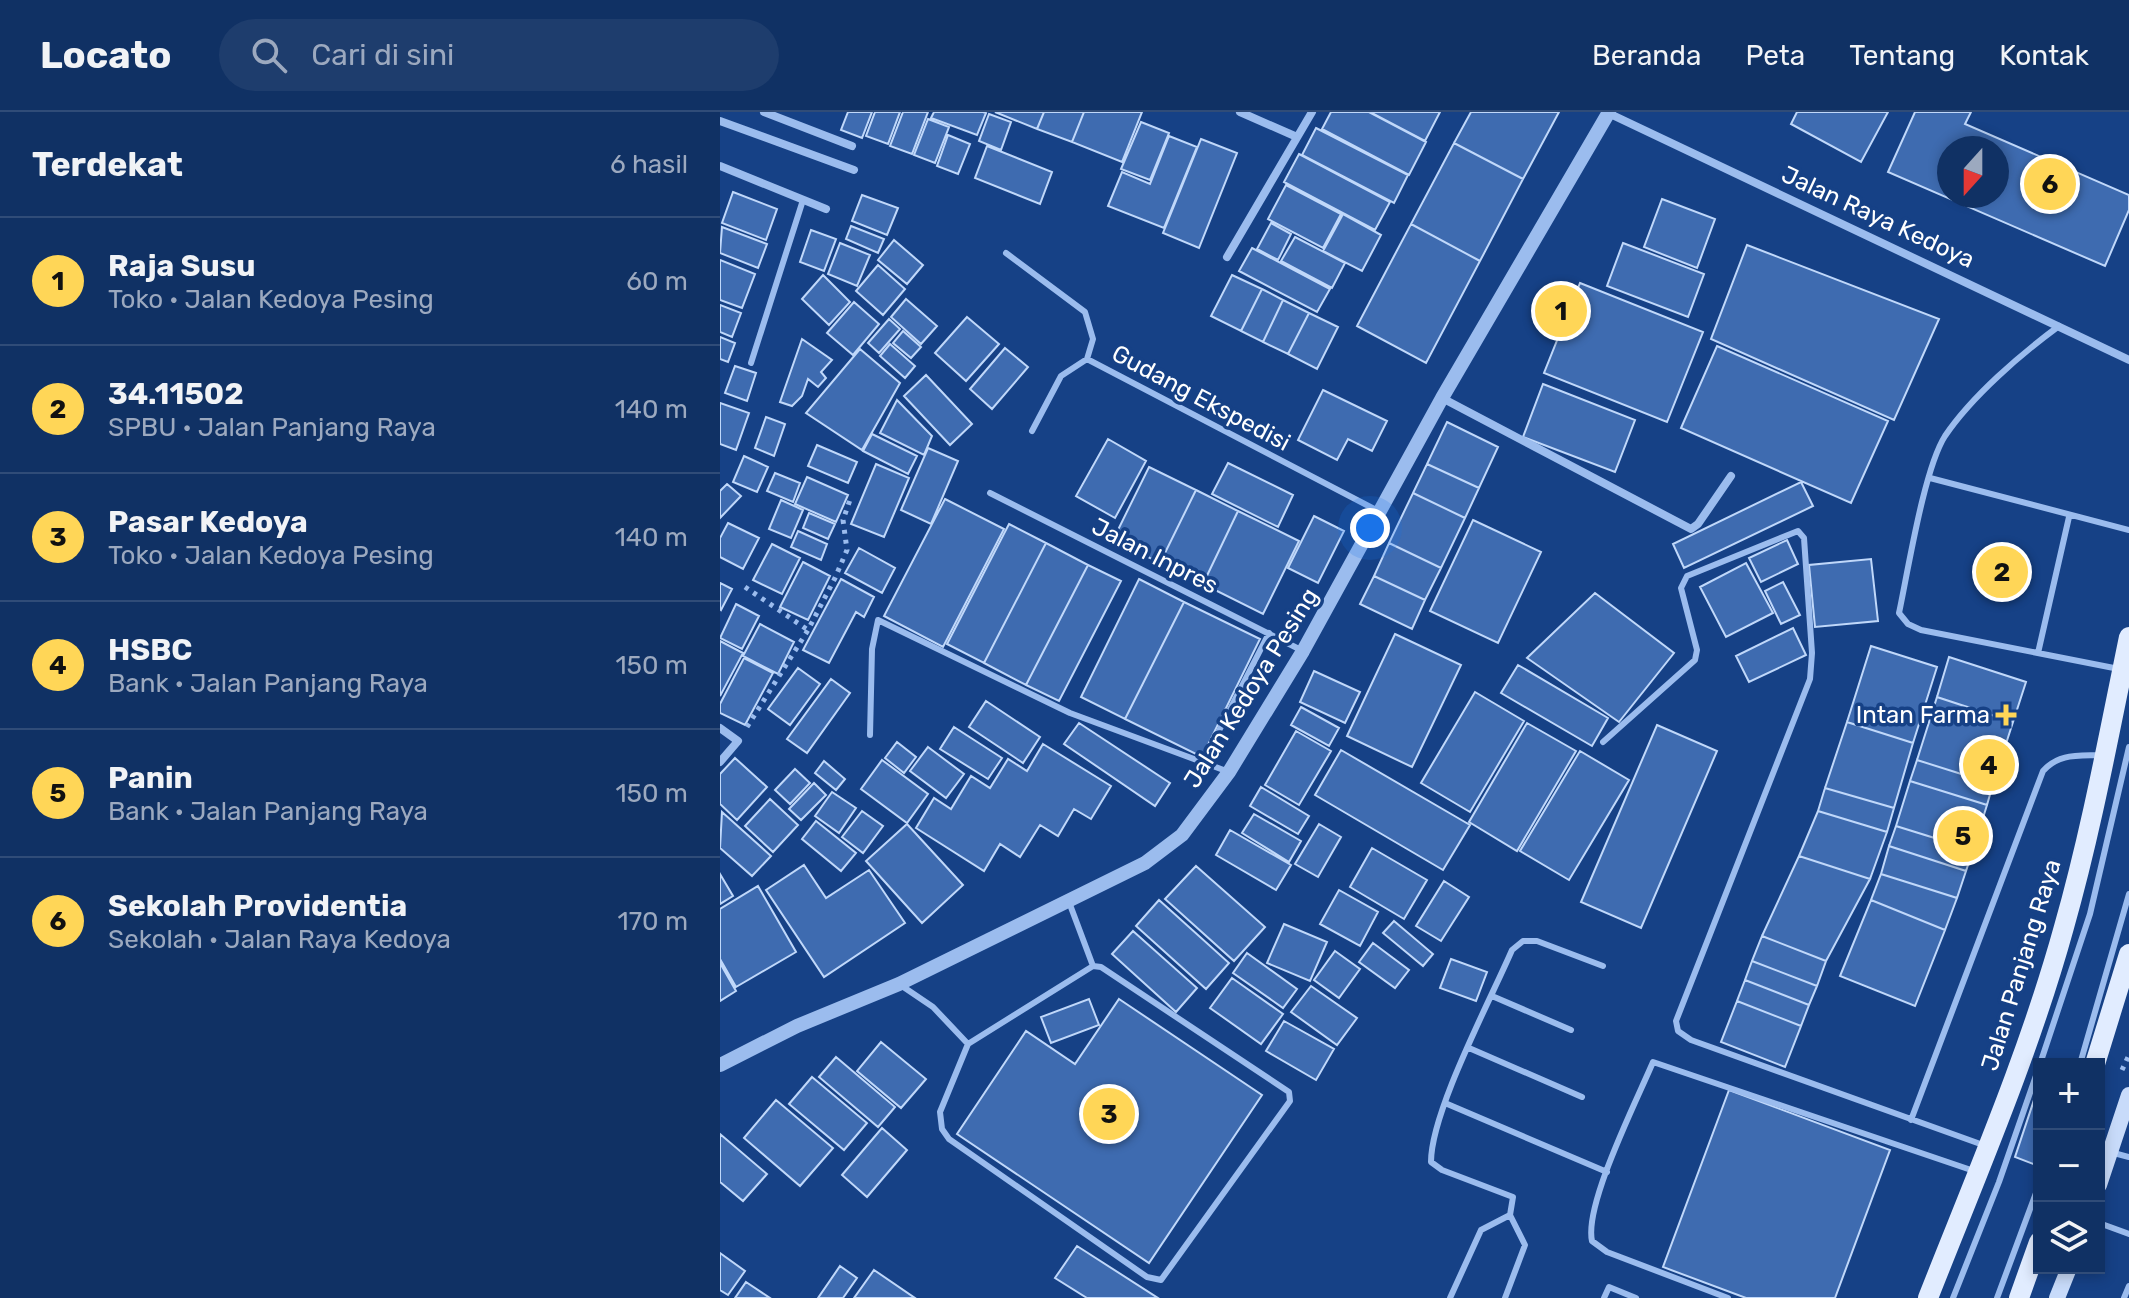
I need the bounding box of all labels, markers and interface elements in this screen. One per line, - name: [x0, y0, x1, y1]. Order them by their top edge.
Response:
- search box: [219, 19, 779, 91]
- text: Locato: [40, 32, 171, 78]
- icon: search: [247, 33, 291, 77]
- text: Cari di sini: [311, 37, 454, 73]
- text: Beranda: [1592, 39, 1701, 72]
- text: Peta: [1745, 39, 1805, 72]
- text: Tentang: [1849, 39, 1955, 72]
- text: Kontak: [1999, 39, 2089, 72]
- north arrow: [1937, 136, 2009, 208]
- text: Terdekat: [32, 144, 183, 185]
- text: 6 hasil: [610, 149, 688, 180]
- pin: 6: [2024, 154, 2076, 214]
- street label: Jalan Raya Kedoya: [1777, 160, 1979, 274]
- text: Raja Susu: [108, 248, 256, 284]
- text: 1: [52, 266, 64, 297]
- text: 60 m: [626, 266, 688, 297]
- pin: 1: [1535, 281, 1587, 341]
- text: Toko · Jalan Kedoya Pesing: [108, 284, 434, 315]
- street label: Gudang Ekspedisi: [1107, 339, 1295, 457]
- text: 34.11502: [108, 376, 244, 412]
- text: 2: [50, 394, 66, 425]
- text: 140 m: [615, 394, 688, 425]
- text: SPBU · Jalan Panjang Raya: [108, 412, 436, 443]
- text: Pasar Kedoya: [108, 504, 308, 540]
- your location: [1350, 508, 1390, 548]
- street label: Jalan Inpres: [1087, 512, 1223, 600]
- text: 3: [49, 522, 67, 553]
- text: 140 m: [615, 522, 688, 553]
- text: Toko · Jalan Kedoya Pesing: [108, 540, 434, 571]
- pin: 2: [1976, 542, 2028, 602]
- street label: Jalan Kedoya Pesing: [1178, 583, 1324, 793]
- text: HSBC: [108, 632, 192, 668]
- text: 4: [49, 650, 67, 681]
- text: 150 m: [615, 650, 688, 681]
- text: Bank · Jalan Panjang Raya: [108, 668, 428, 699]
- place label: Intan Farma: [1856, 701, 1990, 729]
- marker: Intan Farma: [1997, 706, 2015, 724]
- pin: 4: [1963, 735, 2015, 795]
- text: Panin: [108, 760, 193, 796]
- text: 5: [50, 778, 66, 809]
- text: 150 m: [615, 778, 688, 809]
- text: Bank · Jalan Panjang Raya: [108, 796, 428, 827]
- pin: 5: [1937, 806, 1989, 866]
- street label: Jalan Panjang Raya: [1975, 856, 2067, 1074]
- text: Sekolah Providentia: [108, 888, 407, 924]
- text: 6: [50, 906, 66, 937]
- text: 170 m: [618, 906, 688, 937]
- text: Sekolah · Jalan Raya Kedoya: [108, 924, 451, 955]
- map controls: [2033, 1058, 2105, 1274]
- button: +: [2033, 1058, 2105, 1130]
- pin: 3: [1083, 1084, 1135, 1144]
- button: −: [2033, 1130, 2105, 1202]
- button: layers: [2033, 1202, 2105, 1274]

